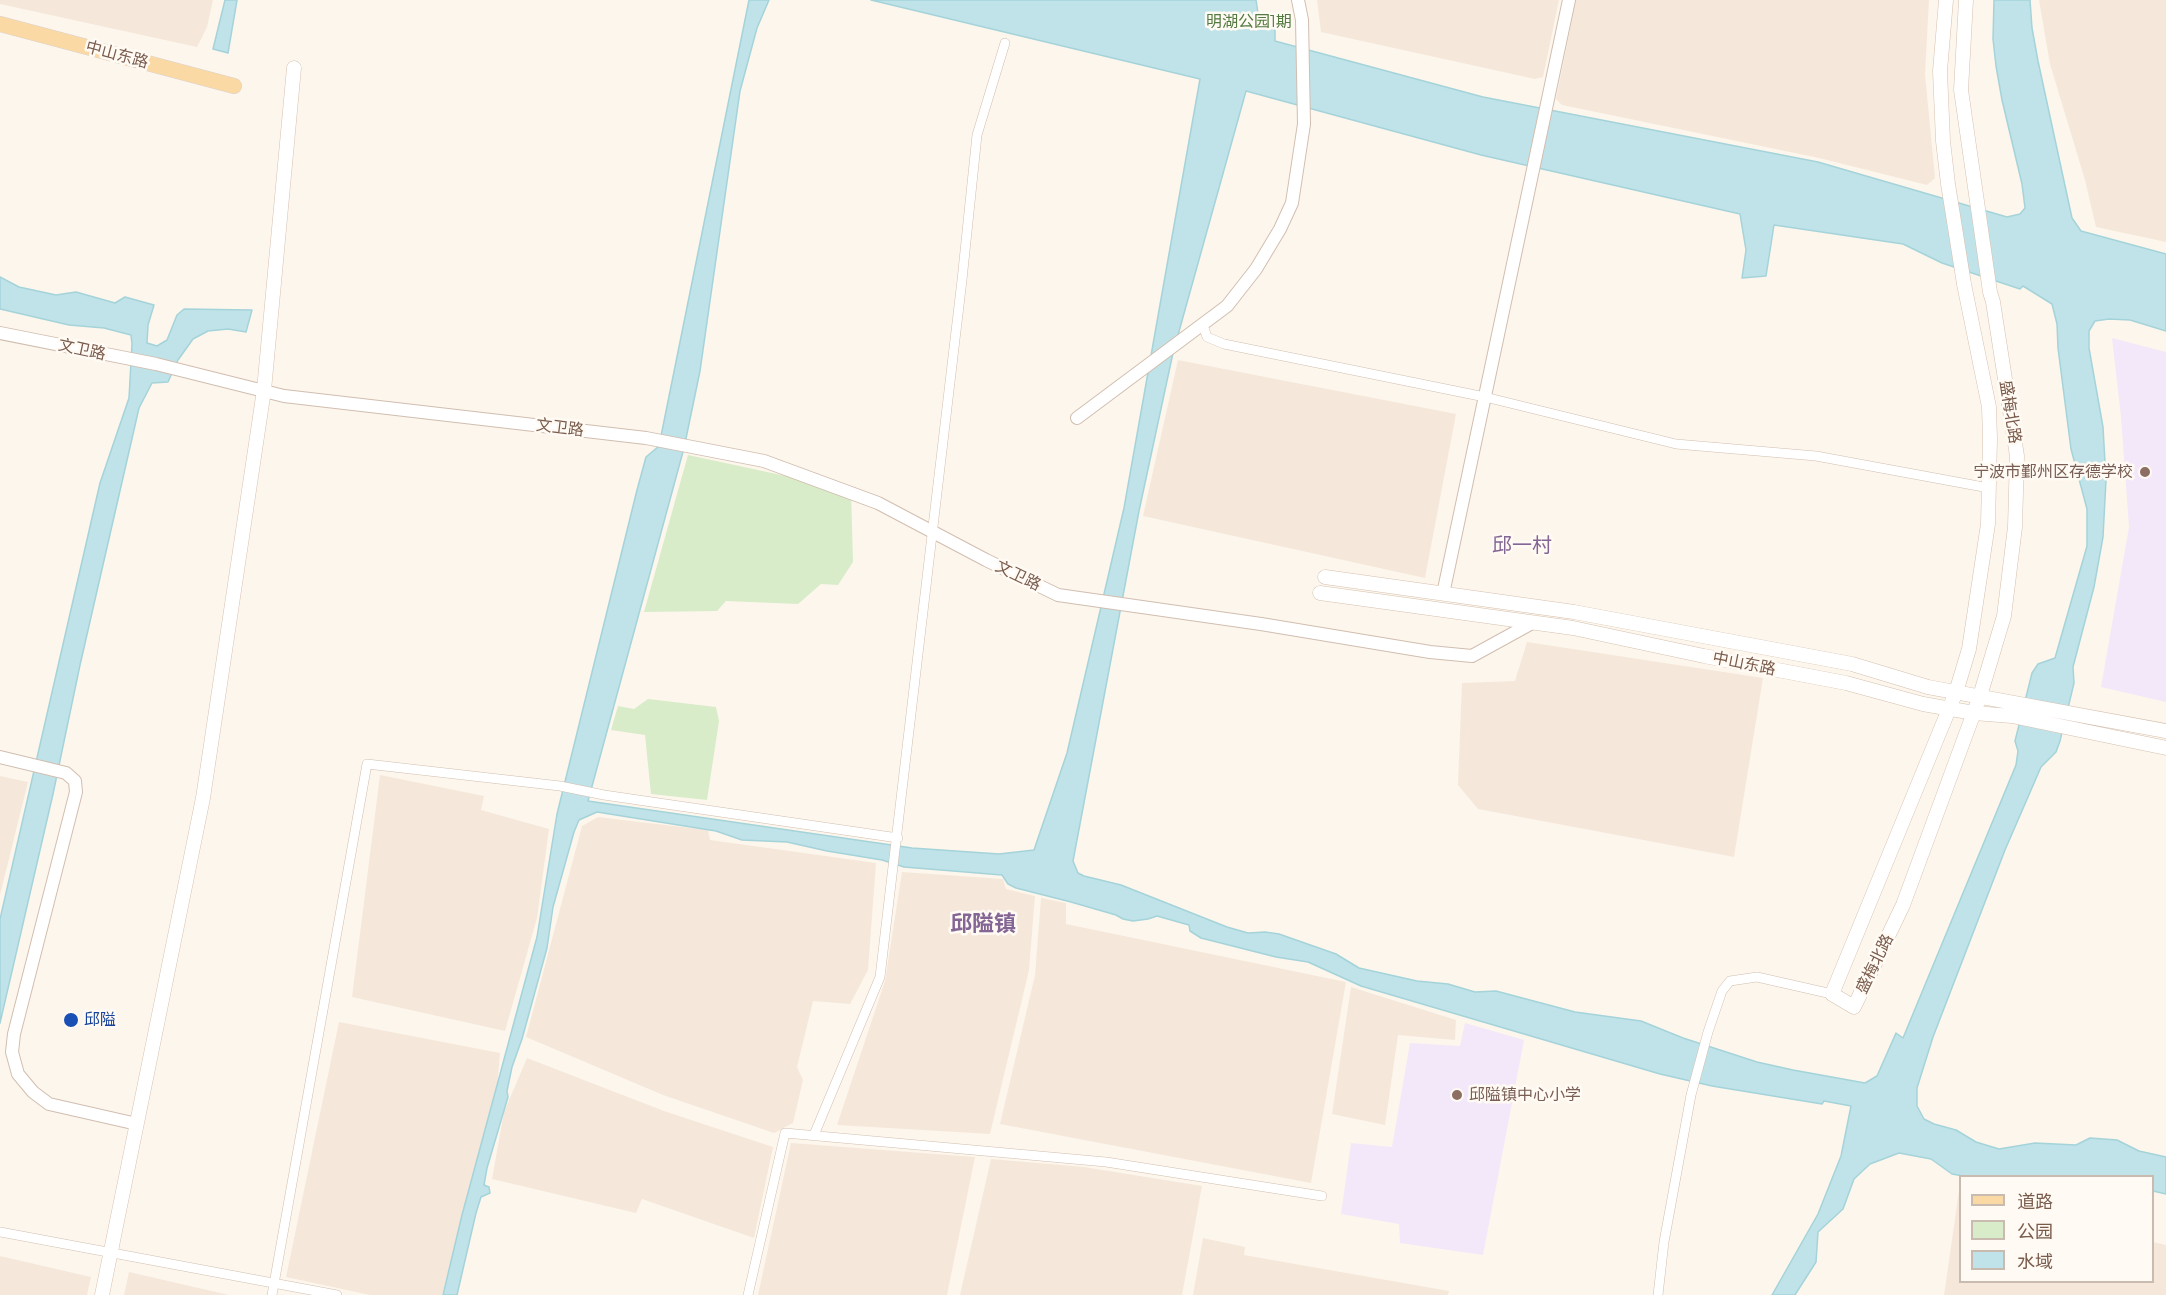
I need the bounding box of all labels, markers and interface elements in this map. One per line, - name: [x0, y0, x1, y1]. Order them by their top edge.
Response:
- park label: 明湖公园1期: [1206, 12, 1292, 32]
- street label: 中山东路: [84, 37, 150, 73]
- street label: 文卫路: [57, 336, 107, 364]
- street label: 盛梅北路: [1996, 379, 2024, 445]
- street label: 文卫路: [535, 416, 585, 440]
- place label: 宁波市鄞州区存德学校: [1973, 462, 2133, 482]
- marker: 宁波市鄞州区存德学校: [2138, 465, 2152, 479]
- district label: 邱一村: [1492, 534, 1552, 558]
- street label: 文卫路: [992, 557, 1044, 595]
- street label: 中山东路: [1711, 648, 1777, 680]
- district label: 邱隘镇: [950, 912, 1016, 938]
- street label: 盛梅北路: [1852, 931, 1898, 997]
- place label: 邱隘: [84, 1010, 116, 1030]
- marker: 邱隘: [62, 1011, 80, 1029]
- place label: 邱隘镇中心小学: [1469, 1085, 1581, 1105]
- marker: 邱隘镇中心小学: [1450, 1088, 1464, 1102]
- legend: [1959, 1175, 2154, 1283]
- text: 道路: [2017, 1191, 2053, 1213]
- text: 公园: [2017, 1221, 2053, 1243]
- text: 水域: [2017, 1251, 2053, 1273]

